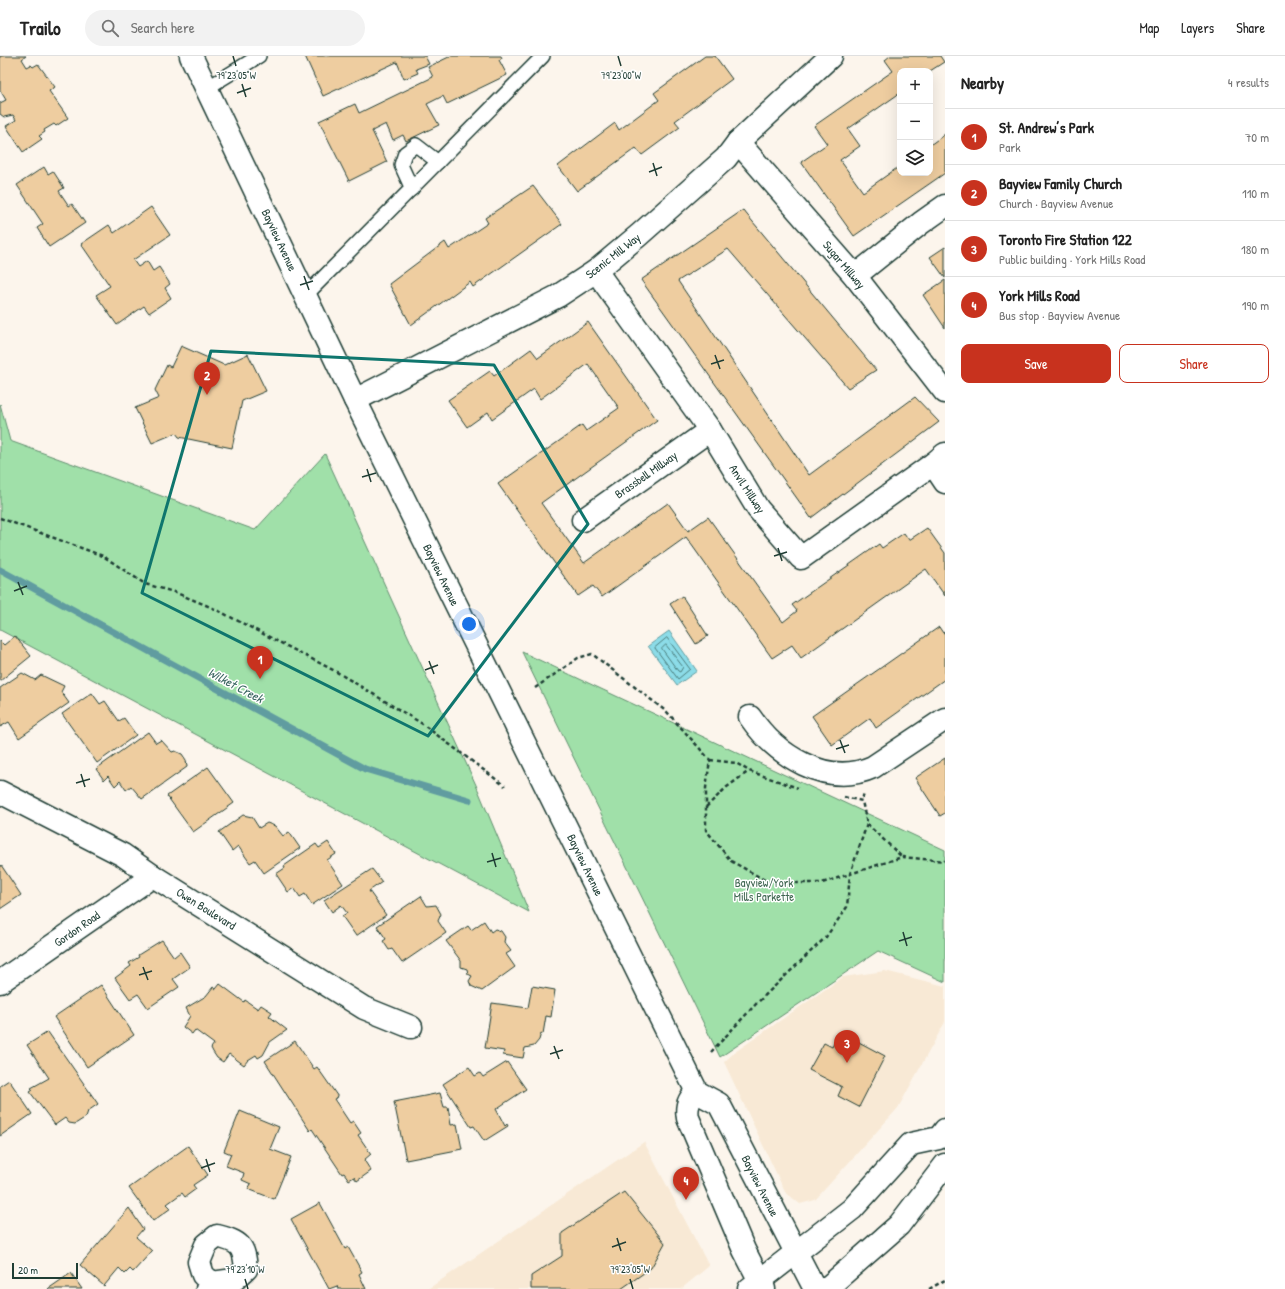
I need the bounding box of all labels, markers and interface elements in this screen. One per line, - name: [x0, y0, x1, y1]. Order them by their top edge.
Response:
- search box: [85, 10, 365, 46]
- text: Trailo: [20, 15, 61, 41]
- icon: search: [99, 17, 121, 39]
- text: Search here: [131, 17, 195, 38]
- text: Map: [1139, 18, 1159, 37]
- text: Layers: [1181, 18, 1214, 37]
- text: Share: [1236, 18, 1265, 37]
- map controls: [897, 68, 933, 176]
- button: +: [897, 68, 933, 104]
- text: 79°23'05"W: [216, 69, 257, 82]
- text: 79°23'00"W: [601, 69, 642, 82]
- text: Nearby: [961, 71, 1004, 94]
- text: 4 results: [1228, 73, 1269, 91]
- button: −: [897, 104, 933, 140]
- text: St. Andrew’s Park: [999, 117, 1094, 138]
- text: 1: [972, 128, 976, 146]
- text: 70 m: [1245, 128, 1269, 146]
- text: Park: [999, 138, 1021, 156]
- button: layers: [897, 140, 933, 176]
- text: Bayview Family Church: [999, 173, 1122, 194]
- text: 2: [971, 184, 977, 202]
- text: 110 m: [1242, 184, 1269, 202]
- text: Church · Bayview Avenue: [999, 194, 1113, 212]
- street label: Bayview Avenue: [258, 206, 301, 274]
- street label: Scenic Mill Way: [582, 229, 644, 282]
- text: Toronto Fire Station 122: [999, 229, 1132, 250]
- street label: Sugar Millway: [819, 237, 870, 292]
- text: 3: [971, 240, 977, 258]
- text: 180 m: [1241, 240, 1269, 258]
- text: Public building · York Mills Road: [999, 250, 1145, 268]
- text: York Mills Road: [999, 285, 1080, 306]
- text: 4: [972, 296, 976, 314]
- text: 190 m: [1242, 296, 1269, 314]
- text: Bus stop · Bayview Avenue: [999, 306, 1120, 324]
- button: Save: [961, 344, 1111, 383]
- button: Share: [1119, 344, 1269, 383]
- pin: 2: [194, 362, 220, 395]
- street label: Brassbell Millway: [611, 447, 680, 502]
- street label: Anvil Millway: [725, 461, 770, 516]
- street label: Bayview Avenue: [419, 541, 464, 609]
- your location: [459, 614, 479, 634]
- pin: 1: [247, 646, 273, 679]
- water label: Wilket Creek: [205, 663, 268, 708]
- street label: Bayview Avenue: [563, 831, 608, 899]
- park label: Bayview/York Mills Parkette: [734, 874, 794, 905]
- street label: Owen Boulevard: [173, 883, 240, 934]
- street label: Gordon Road: [50, 906, 103, 951]
- pin: 3: [834, 1030, 860, 1063]
- street label: Bayview Avenue: [738, 1152, 783, 1220]
- pin: 4: [673, 1167, 699, 1200]
- scale bar: [12, 1261, 78, 1280]
- text: 20 m: [18, 1263, 38, 1277]
- text: 79°23'10"W: [225, 1263, 265, 1276]
- text: 79°23'05"W: [610, 1263, 651, 1276]

